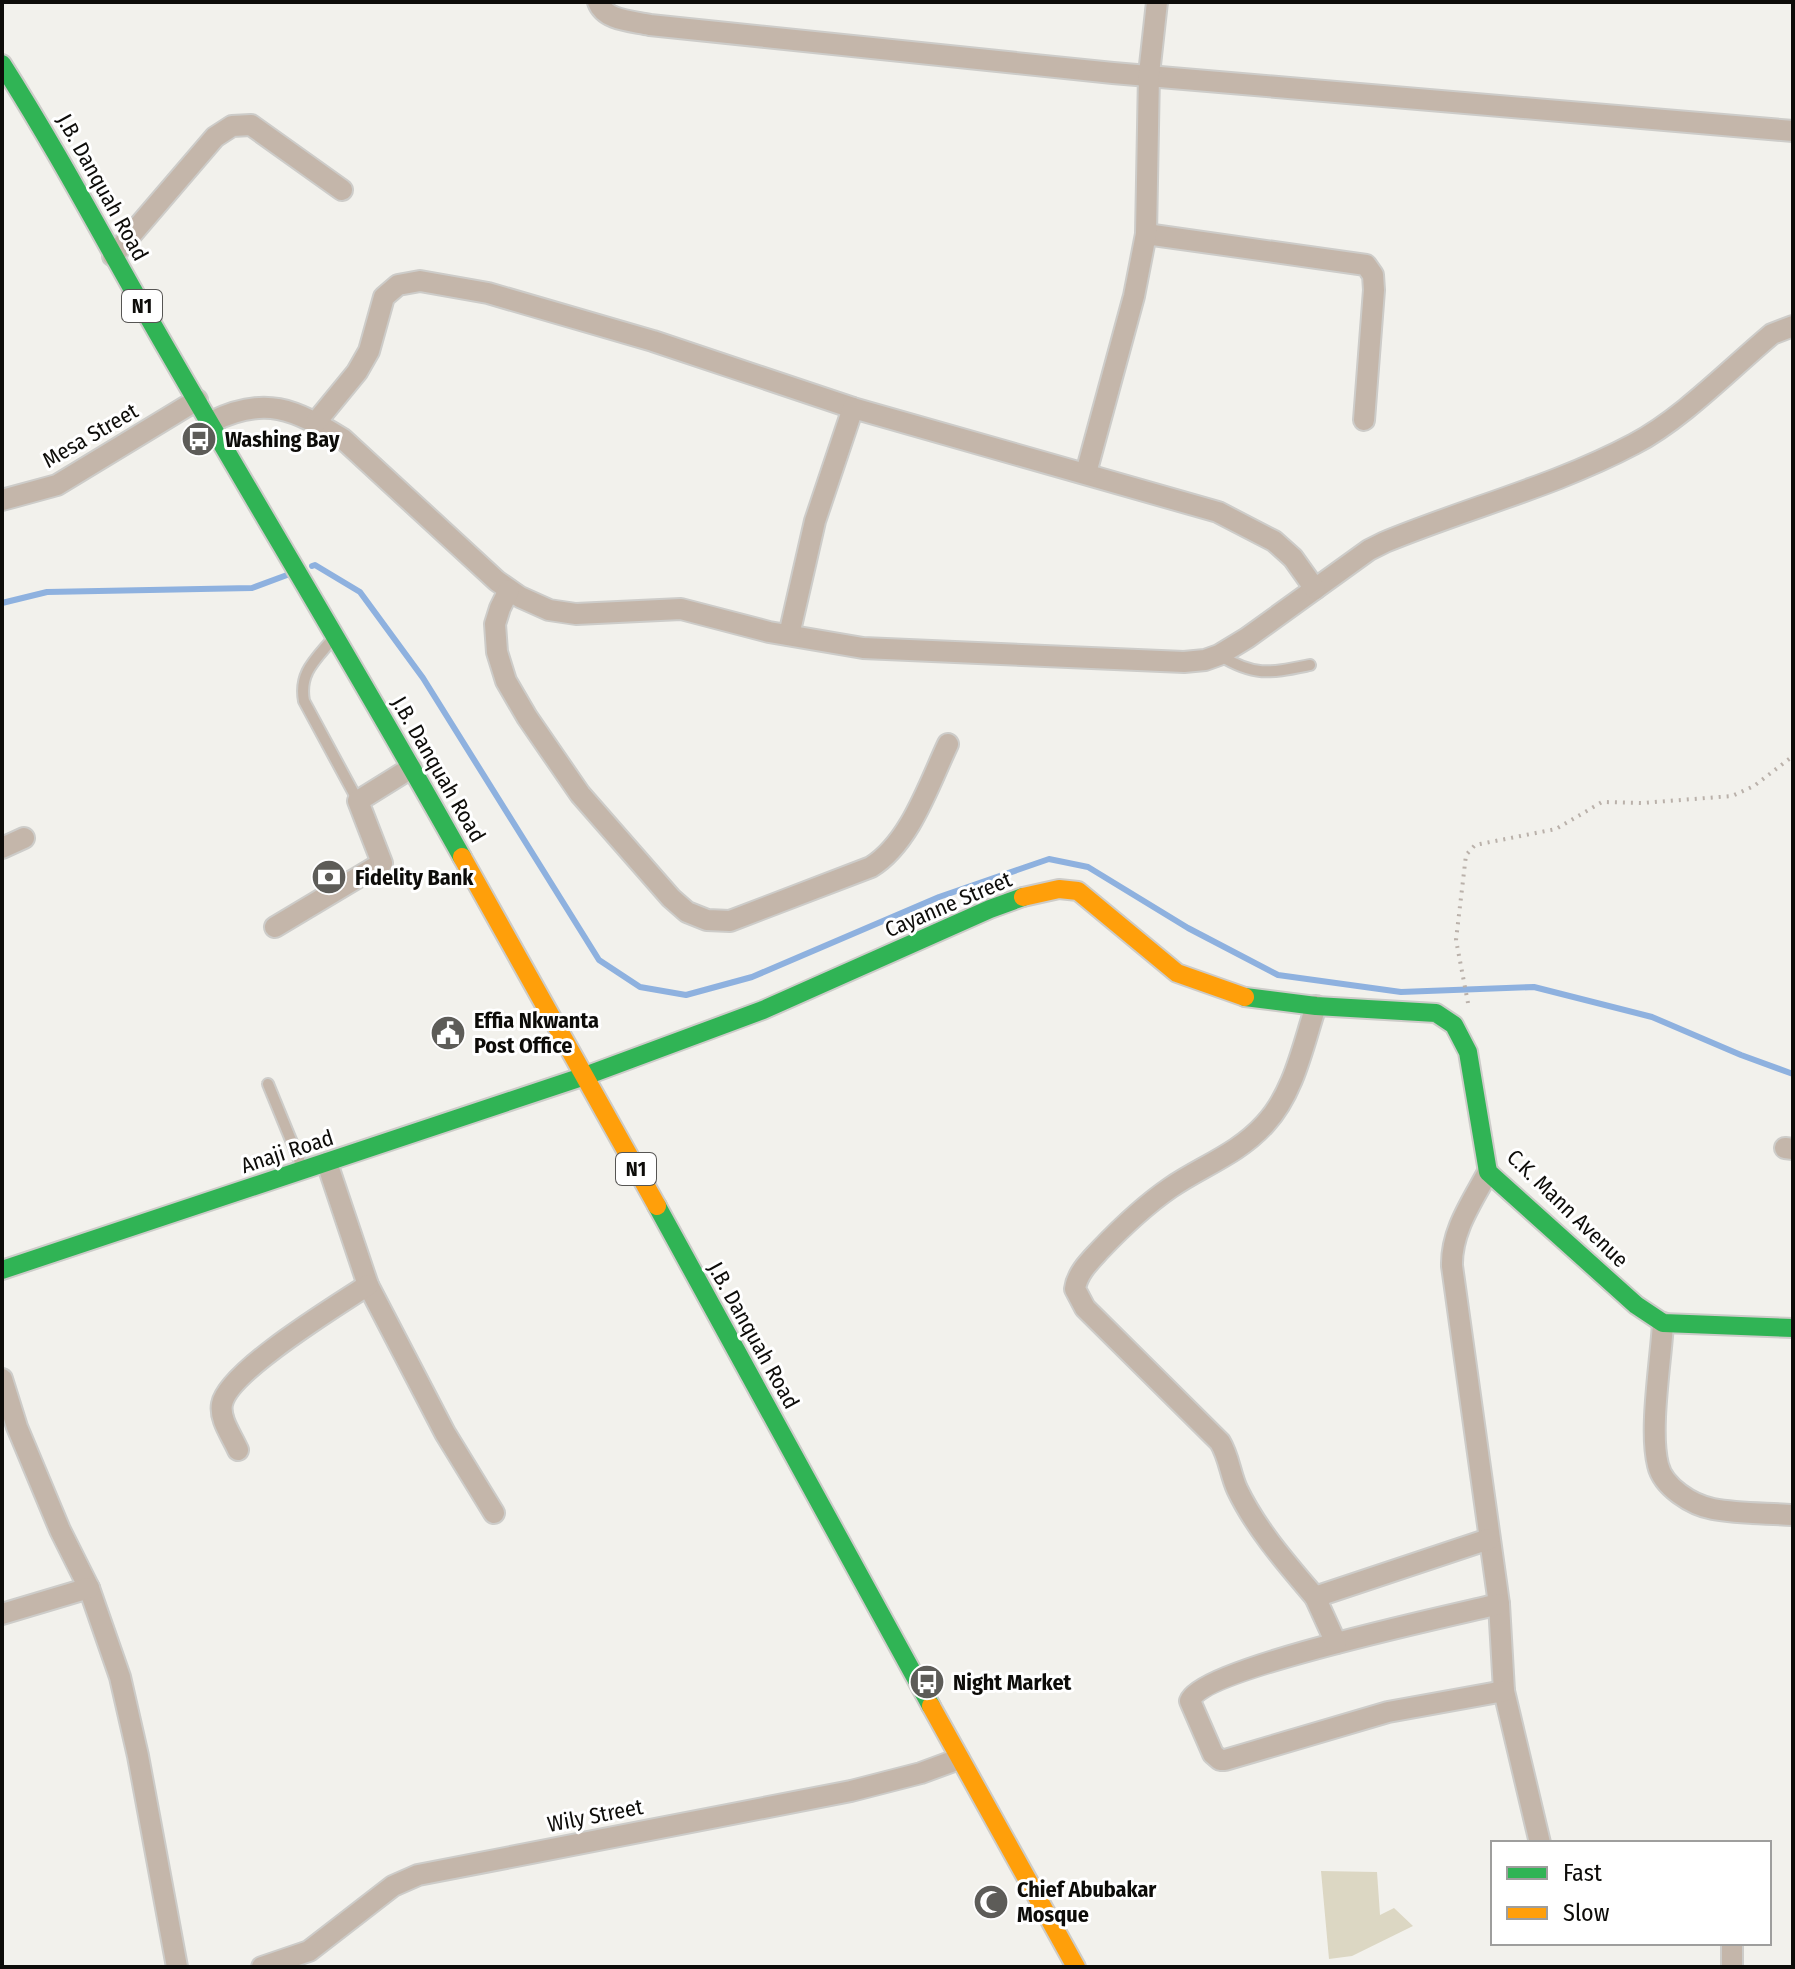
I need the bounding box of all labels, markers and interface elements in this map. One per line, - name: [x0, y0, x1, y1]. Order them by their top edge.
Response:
- street label: J.B. Danquah Road: [51, 109, 154, 265]
- road number: N1: [122, 290, 162, 322]
- street label: Mesa Street: [38, 397, 144, 474]
- bus stop icon: Washing Bay: [180, 420, 218, 458]
- place label: Washing Bay: [225, 426, 340, 453]
- street label: J.B. Danquah Road: [386, 692, 491, 847]
- bank icon: Fidelity Bank: [310, 858, 348, 896]
- place label: Fidelity Bank: [355, 864, 474, 891]
- street label: Cayanne Street: [881, 865, 1016, 943]
- place label: Effia Nkwanta Post Office: [474, 1007, 599, 1059]
- public building icon: Effia Nkwanta Post Office: [429, 1014, 467, 1052]
- street label: Anaji Road: [238, 1124, 337, 1179]
- street label: C.K. Mann Avenue: [1501, 1144, 1634, 1273]
- road number: N1: [616, 1153, 656, 1185]
- street label: J.B. Danquah Road: [702, 1257, 805, 1413]
- bus stop icon: Night Market: [908, 1663, 946, 1701]
- place label: Night Market: [953, 1669, 1072, 1696]
- street label: Wily Street: [545, 1793, 646, 1838]
- legend: [1491, 1841, 1771, 1945]
- text: Fast: [1563, 1859, 1602, 1887]
- place label: Chief Abubakar Mosque: [1017, 1876, 1157, 1928]
- mosque icon: Chief Abubakar Mosque: [972, 1883, 1010, 1921]
- text: Slow: [1563, 1899, 1610, 1927]

